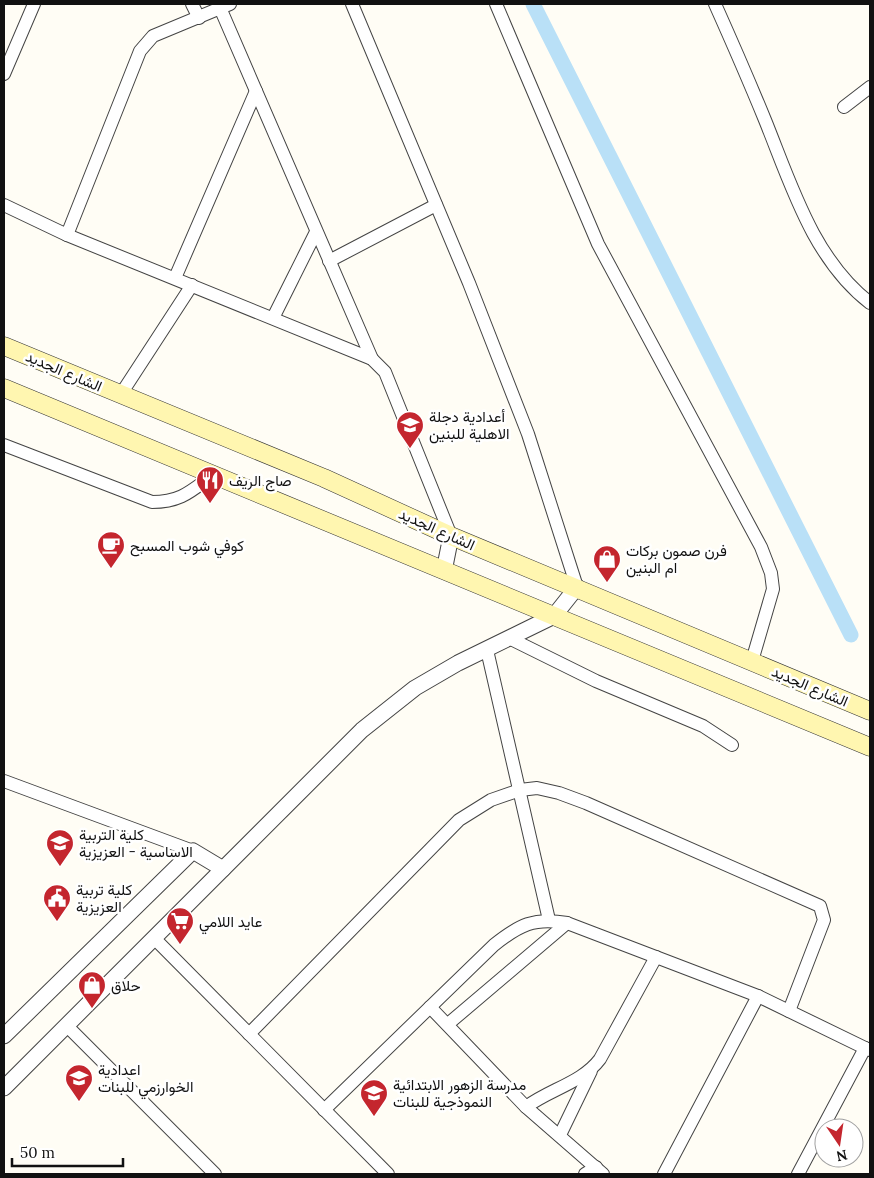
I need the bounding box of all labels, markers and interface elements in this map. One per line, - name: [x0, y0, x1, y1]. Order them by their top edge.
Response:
- street label: الشارع الجديد: [22, 346, 105, 397]
- place label: أعدادية دجلة الاهلية للبنين: [429, 407, 509, 444]
- school or university icon: أعدادية دجلة الاهلية للبنين: [395, 410, 425, 449]
- restaurant icon: صاج الريف: [195, 465, 225, 504]
- place label: صاج الريف: [229, 471, 292, 492]
- street label: الشارع الجديد: [395, 504, 478, 556]
- cafe icon: كوفي شوب المسبح: [96, 530, 126, 569]
- place label: كوفي شوب المسبح: [130, 536, 244, 559]
- place label: فرن صمون بركات ام البنين: [626, 541, 727, 578]
- shop icon: فرن صمون بركات ام البنين: [592, 544, 622, 583]
- street label: الشارع الجديد: [768, 661, 851, 712]
- place label: كلية التربية الاساسية - العزيزية: [79, 825, 193, 861]
- school or university icon: كلية التربية الاساسية - العزيزية: [45, 828, 75, 867]
- place label: كلية تربية العزيزية: [76, 880, 133, 916]
- public building icon: كلية تربية العزيزية: [42, 883, 72, 922]
- supermarket icon: عايد اللامي: [165, 906, 195, 945]
- place label: عايد اللامي: [199, 912, 262, 935]
- shop icon: حلاق: [77, 970, 107, 1009]
- place label: حلاق: [111, 976, 140, 995]
- place label: اعدادية الخوارزمي للبنات: [98, 1060, 193, 1100]
- school or university icon: اعدادية الخوارزمي للبنات: [64, 1063, 94, 1102]
- place label: مدرسة الزهور الابتدائية النموذجية للبنات: [393, 1075, 526, 1111]
- school or university icon: مدرسة الزهور الابتدائية النموذجية للبنات: [359, 1078, 389, 1117]
- north arrow: [814, 1118, 864, 1168]
- scale bar: [12, 1136, 124, 1168]
- text: 50 m: [20, 1143, 55, 1162]
- text: N: [834, 1146, 849, 1166]

